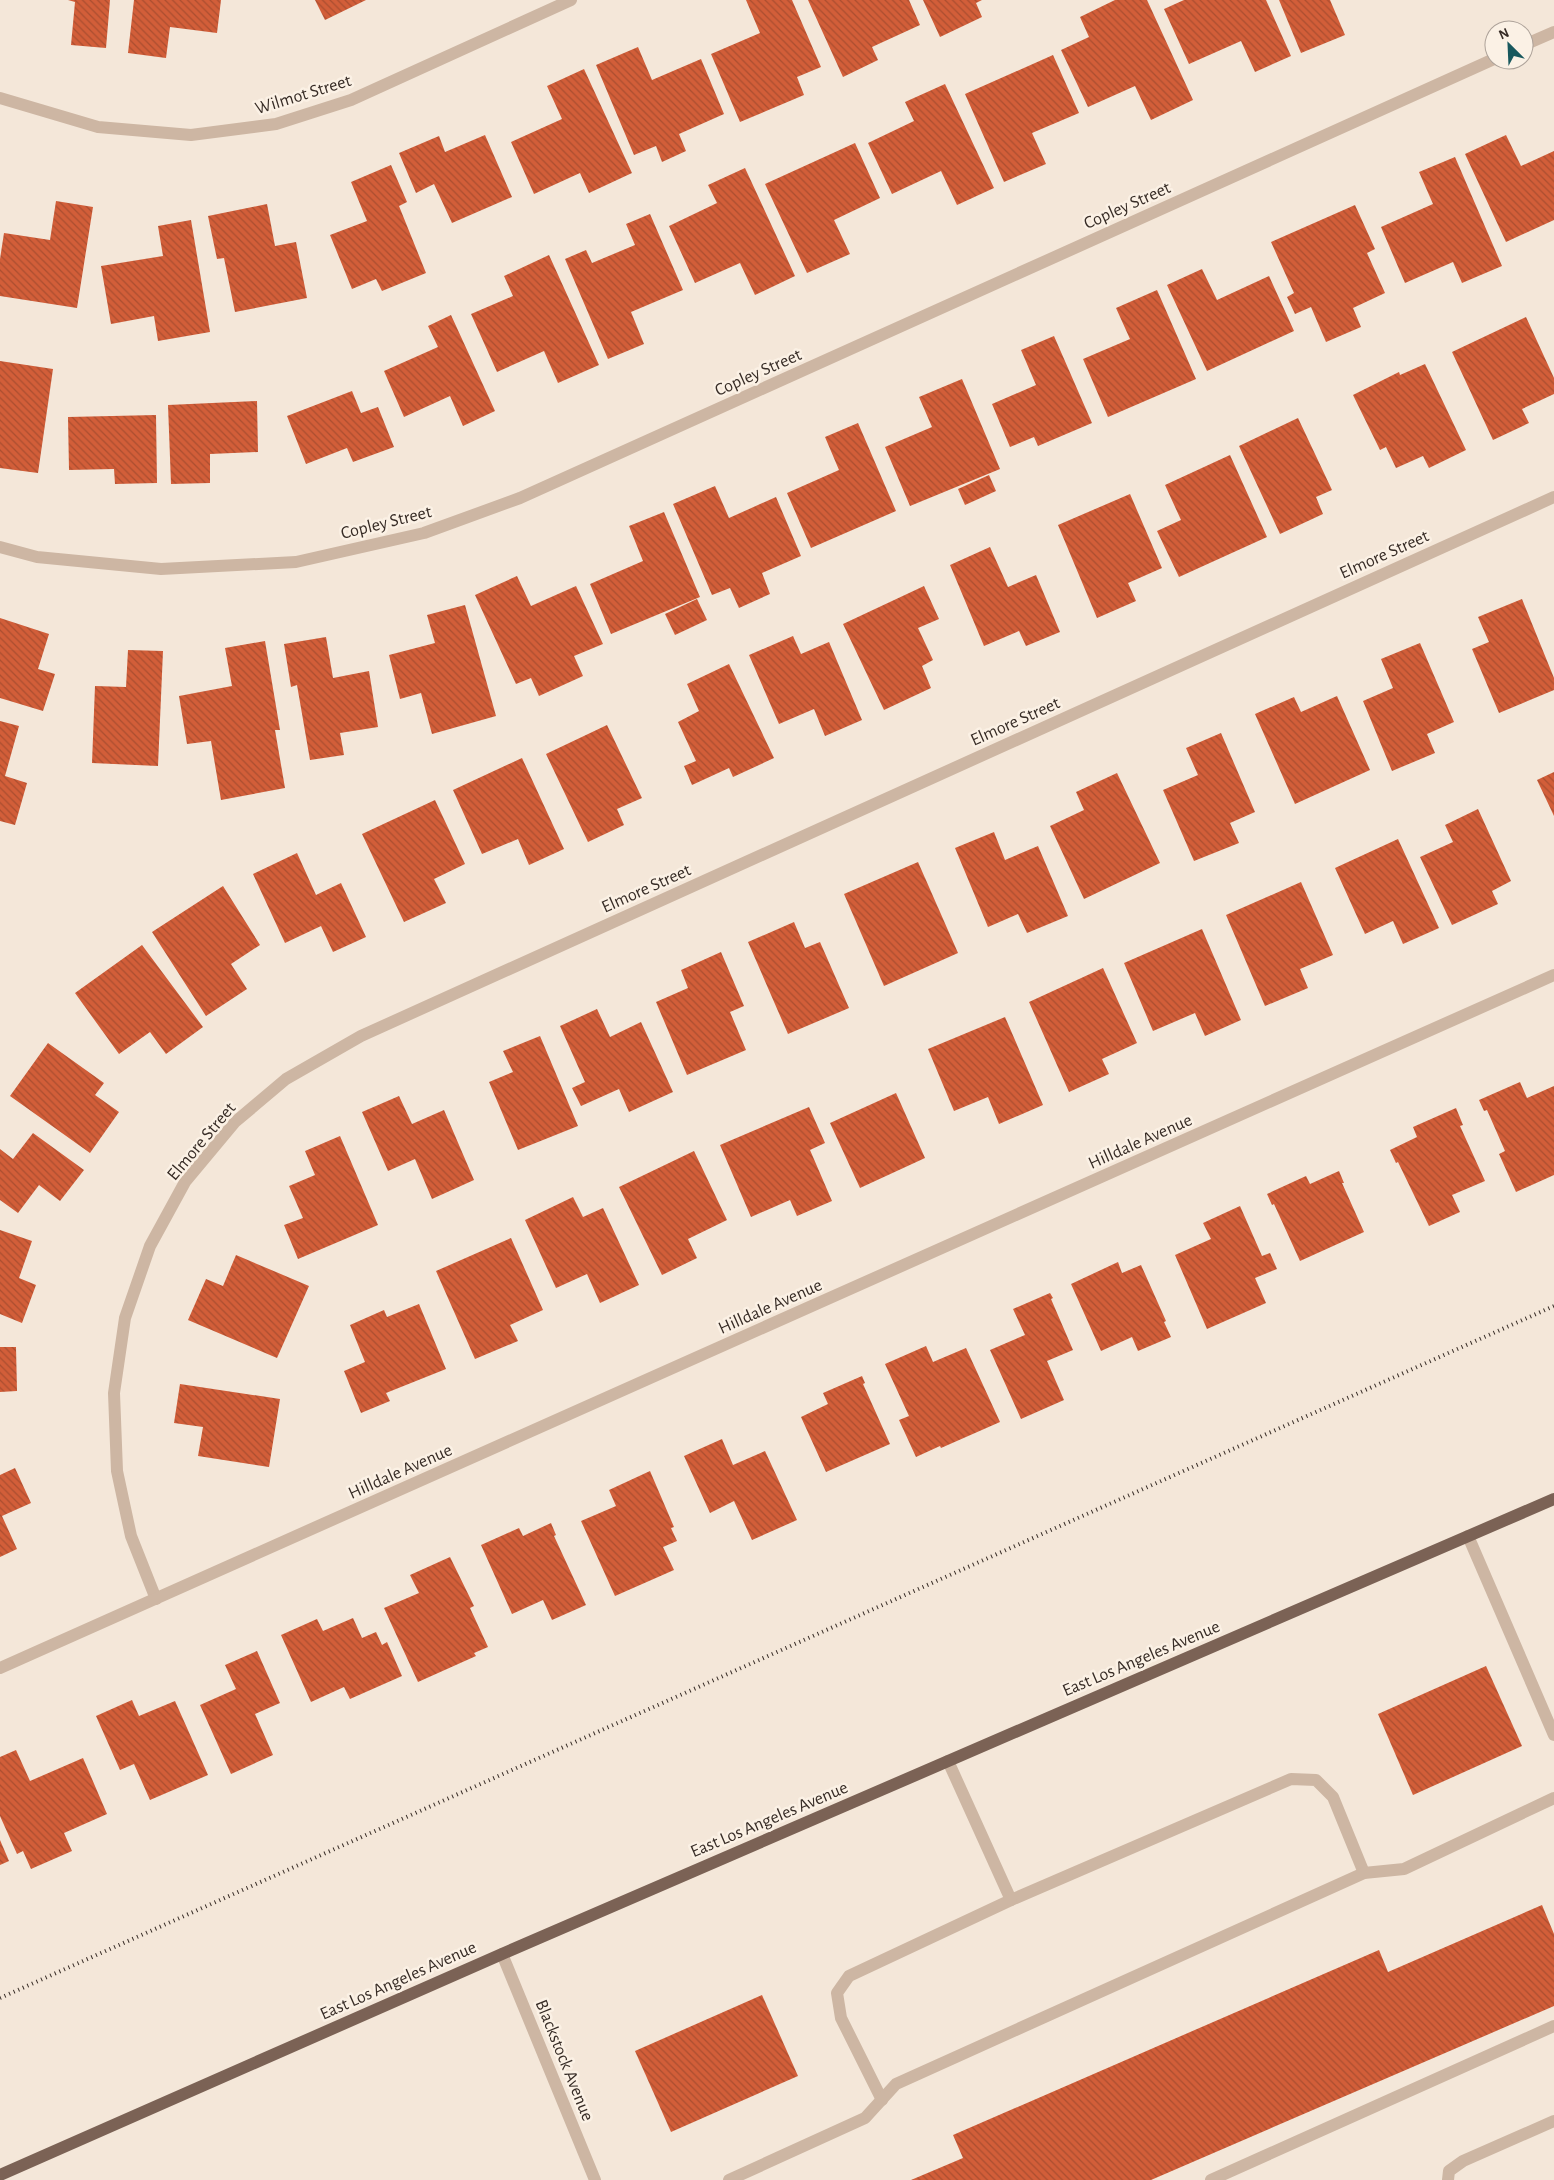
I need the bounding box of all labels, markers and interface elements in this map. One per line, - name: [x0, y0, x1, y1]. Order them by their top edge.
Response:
- north arrow: [1484, 20, 1534, 70]
- text: N: [1497, 26, 1511, 42]
- street label: Wilmot Street: [253, 72, 354, 118]
- street label: Copley Street: [1081, 179, 1174, 233]
- street label: Copley Street: [712, 346, 805, 400]
- street label: Copley Street: [339, 503, 434, 543]
- street label: Elmore Street: [1337, 527, 1432, 583]
- street label: Elmore Street: [968, 694, 1063, 750]
- street label: Elmore Street: [599, 861, 694, 917]
- street label: Elmore Street: [164, 1099, 240, 1184]
- street label: Hilldale Avenue: [1086, 1111, 1195, 1173]
- street label: Hilldale Avenue: [716, 1276, 825, 1338]
- street label: Hilldale Avenue: [346, 1441, 455, 1503]
- street label: East Los Angeles Avenue: [1060, 1618, 1223, 1700]
- street label: East Los Angeles Avenue: [688, 1779, 851, 1861]
- street label: East Los Angeles Avenue: [317, 1938, 479, 2024]
- street label: Blackstock Avenue: [532, 1997, 597, 2124]

